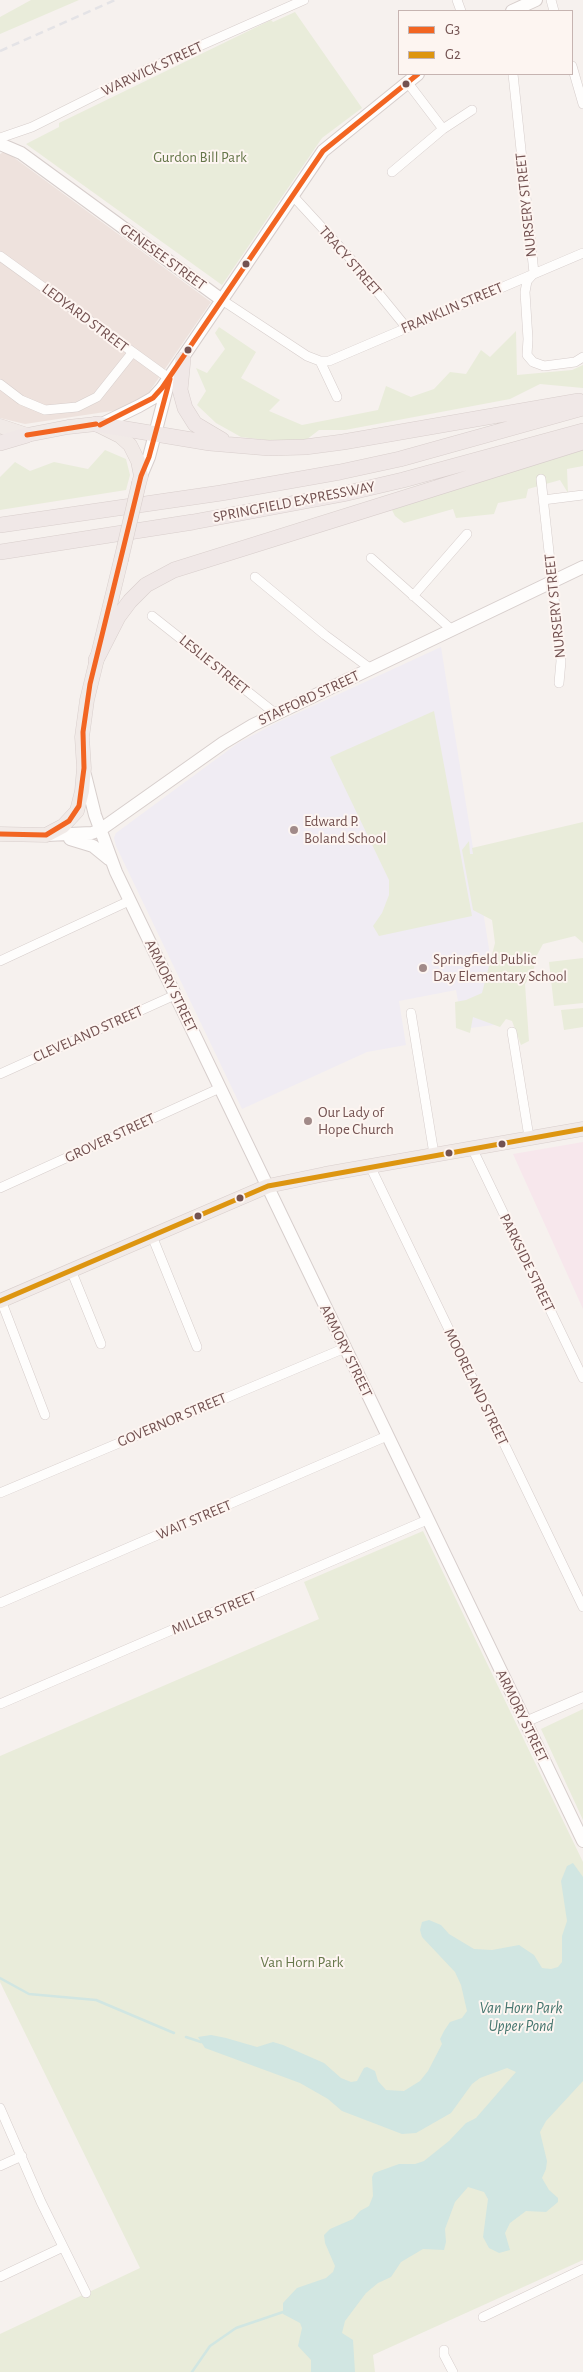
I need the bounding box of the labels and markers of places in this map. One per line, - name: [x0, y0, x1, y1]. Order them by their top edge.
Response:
- unlabelled marker: [401, 79, 411, 89]
- unlabelled marker: [241, 259, 251, 269]
- unlabelled marker: [183, 345, 193, 355]
- place label: Edward P. Boland School: [304, 812, 387, 847]
- marker: Edward P. Boland School: [288, 824, 300, 836]
- place label: Springfield Public Day Elementary School: [433, 950, 567, 985]
- marker: Springfield Public Day Elementary School: [417, 962, 429, 974]
- place label: Our Lady of Hope Church: [318, 1103, 394, 1138]
- marker: Our Lady of Hope Church: [302, 1115, 314, 1127]
- unlabelled marker: [497, 1139, 507, 1149]
- unlabelled marker: [444, 1148, 454, 1158]
- unlabelled marker: [235, 1193, 245, 1203]
- unlabelled marker: [193, 1211, 203, 1221]

